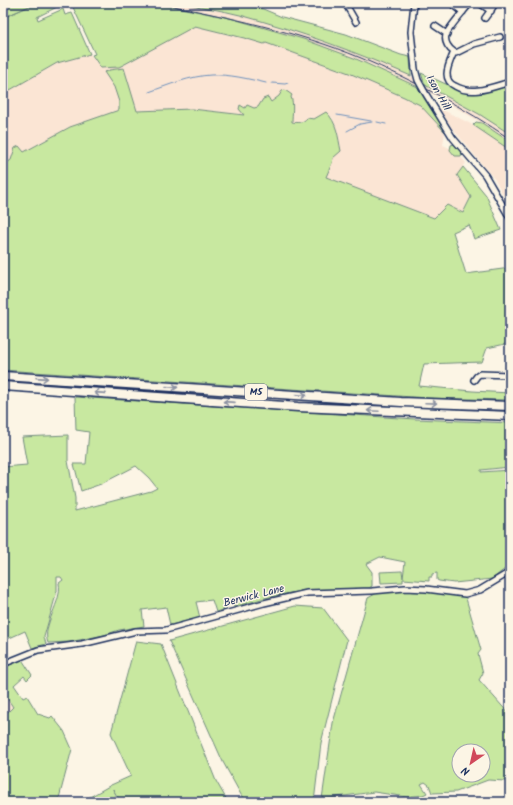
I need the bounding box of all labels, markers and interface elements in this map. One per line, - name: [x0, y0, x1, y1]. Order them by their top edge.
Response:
- street label: Ison Hill: [421, 72, 455, 115]
- one-way arrow: [35, 375, 48, 382]
- one-way arrow: [165, 383, 178, 390]
- road number: M5: [245, 384, 267, 400]
- one-way arrow: [94, 390, 107, 397]
- one-way arrow: [294, 391, 307, 399]
- one-way arrow: [223, 399, 236, 406]
- one-way arrow: [424, 400, 437, 407]
- one-way arrow: [367, 408, 380, 415]
- street label: Berwick Lane: [222, 580, 286, 612]
- north arrow: [451, 743, 491, 783]
- text: N: [458, 761, 474, 780]

